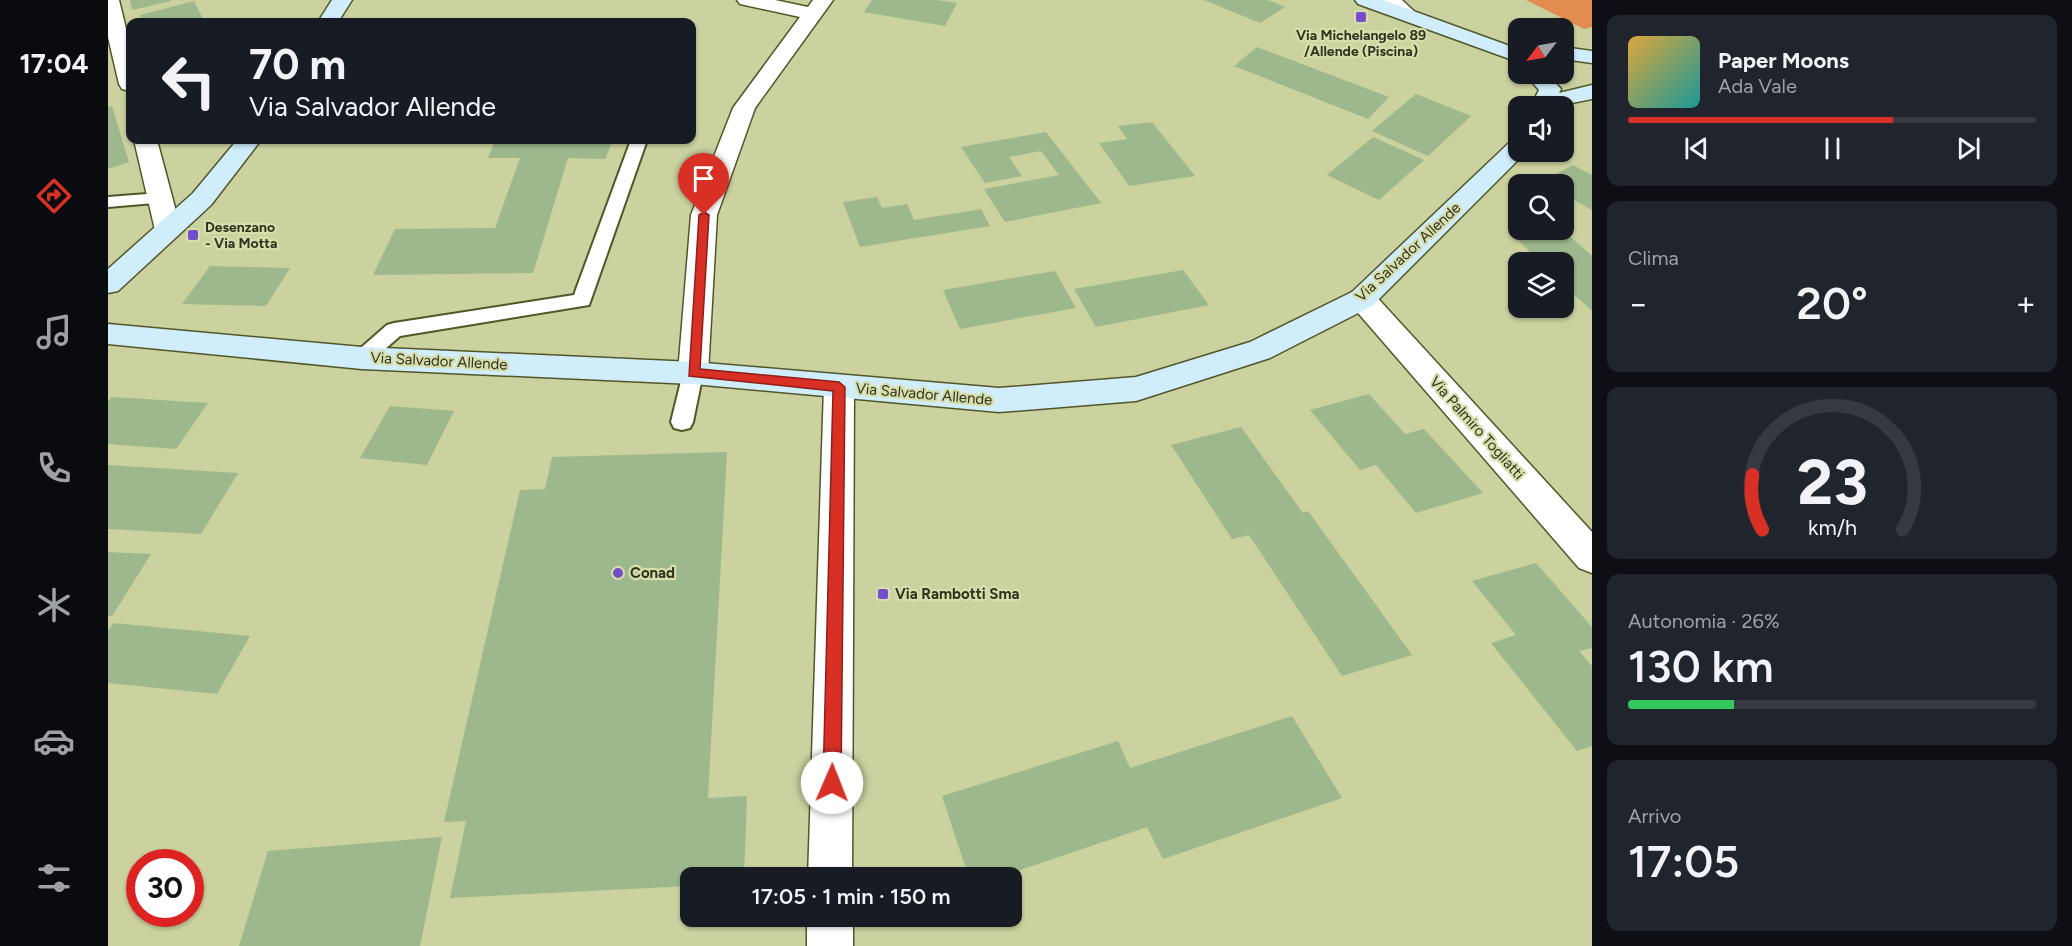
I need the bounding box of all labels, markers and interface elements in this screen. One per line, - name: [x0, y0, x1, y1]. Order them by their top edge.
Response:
- marker: Via Michelangelo 89 /Allende (Piscina): [1354, 10, 1368, 24]
- north arrow: [1508, 18, 1574, 84]
- map controls: [1508, 18, 1574, 318]
- place label: Via Michelangelo 89 /Allende (Piscina): [1296, 27, 1426, 60]
- text: 70 m: [249, 39, 346, 90]
- icon: left: [150, 42, 228, 120]
- text: 17:04: [19, 47, 89, 80]
- text: Paper Moons: [1718, 47, 1849, 74]
- text: Ada Vale: [1718, 74, 1797, 98]
- text: Via Salvador Allende: [249, 90, 496, 123]
- button: sound: [1508, 96, 1574, 162]
- icon: previous: [1680, 132, 1713, 165]
- icon: pause: [1816, 132, 1849, 165]
- icon: next: [1952, 132, 1985, 165]
- pin: [678, 153, 729, 215]
- icon: arrive: [687, 162, 720, 195]
- button: search: [1508, 174, 1574, 240]
- icon: directions: [33, 175, 75, 217]
- street label: Via Salvador Allende: [1352, 199, 1464, 305]
- place label: Desenzano - Via Motta: [205, 219, 277, 252]
- marker: Desenzano - Via Motta: [186, 228, 200, 242]
- text: Clima: [1628, 246, 1679, 270]
- button: layers: [1508, 252, 1574, 318]
- text: 20°: [1796, 276, 1868, 330]
- text: −: [1628, 284, 1649, 323]
- text: +: [2015, 284, 2036, 323]
- icon: music: [33, 311, 75, 353]
- street label: Via Salvador Allende: [370, 348, 508, 374]
- street label: Via Palmiro Togliatti: [1426, 373, 1528, 483]
- street label: Via Salvador Allende: [855, 379, 993, 409]
- text: 23: [1797, 445, 1867, 520]
- icon: phone: [33, 447, 75, 489]
- text: km/h: [1808, 515, 1856, 540]
- place label: Conad: [630, 564, 675, 582]
- marker: Conad: [611, 566, 625, 580]
- icon: climate: [33, 584, 75, 626]
- place label: Via Rambotti Sma: [895, 585, 1019, 603]
- marker: Via Rambotti Sma: [876, 587, 890, 601]
- text: Autonomia · 26%: [1628, 609, 1780, 633]
- text: 130 km: [1628, 639, 1774, 693]
- icon: car: [33, 720, 75, 762]
- position arrow: [800, 751, 864, 815]
- text: Arrivo: [1628, 804, 1681, 828]
- text: 17:05: [1628, 834, 1739, 888]
- speed limit sign: 30: [126, 849, 204, 927]
- icon: filters: [33, 857, 75, 899]
- text: 17:05 · 1 min · 150 m: [752, 883, 950, 910]

